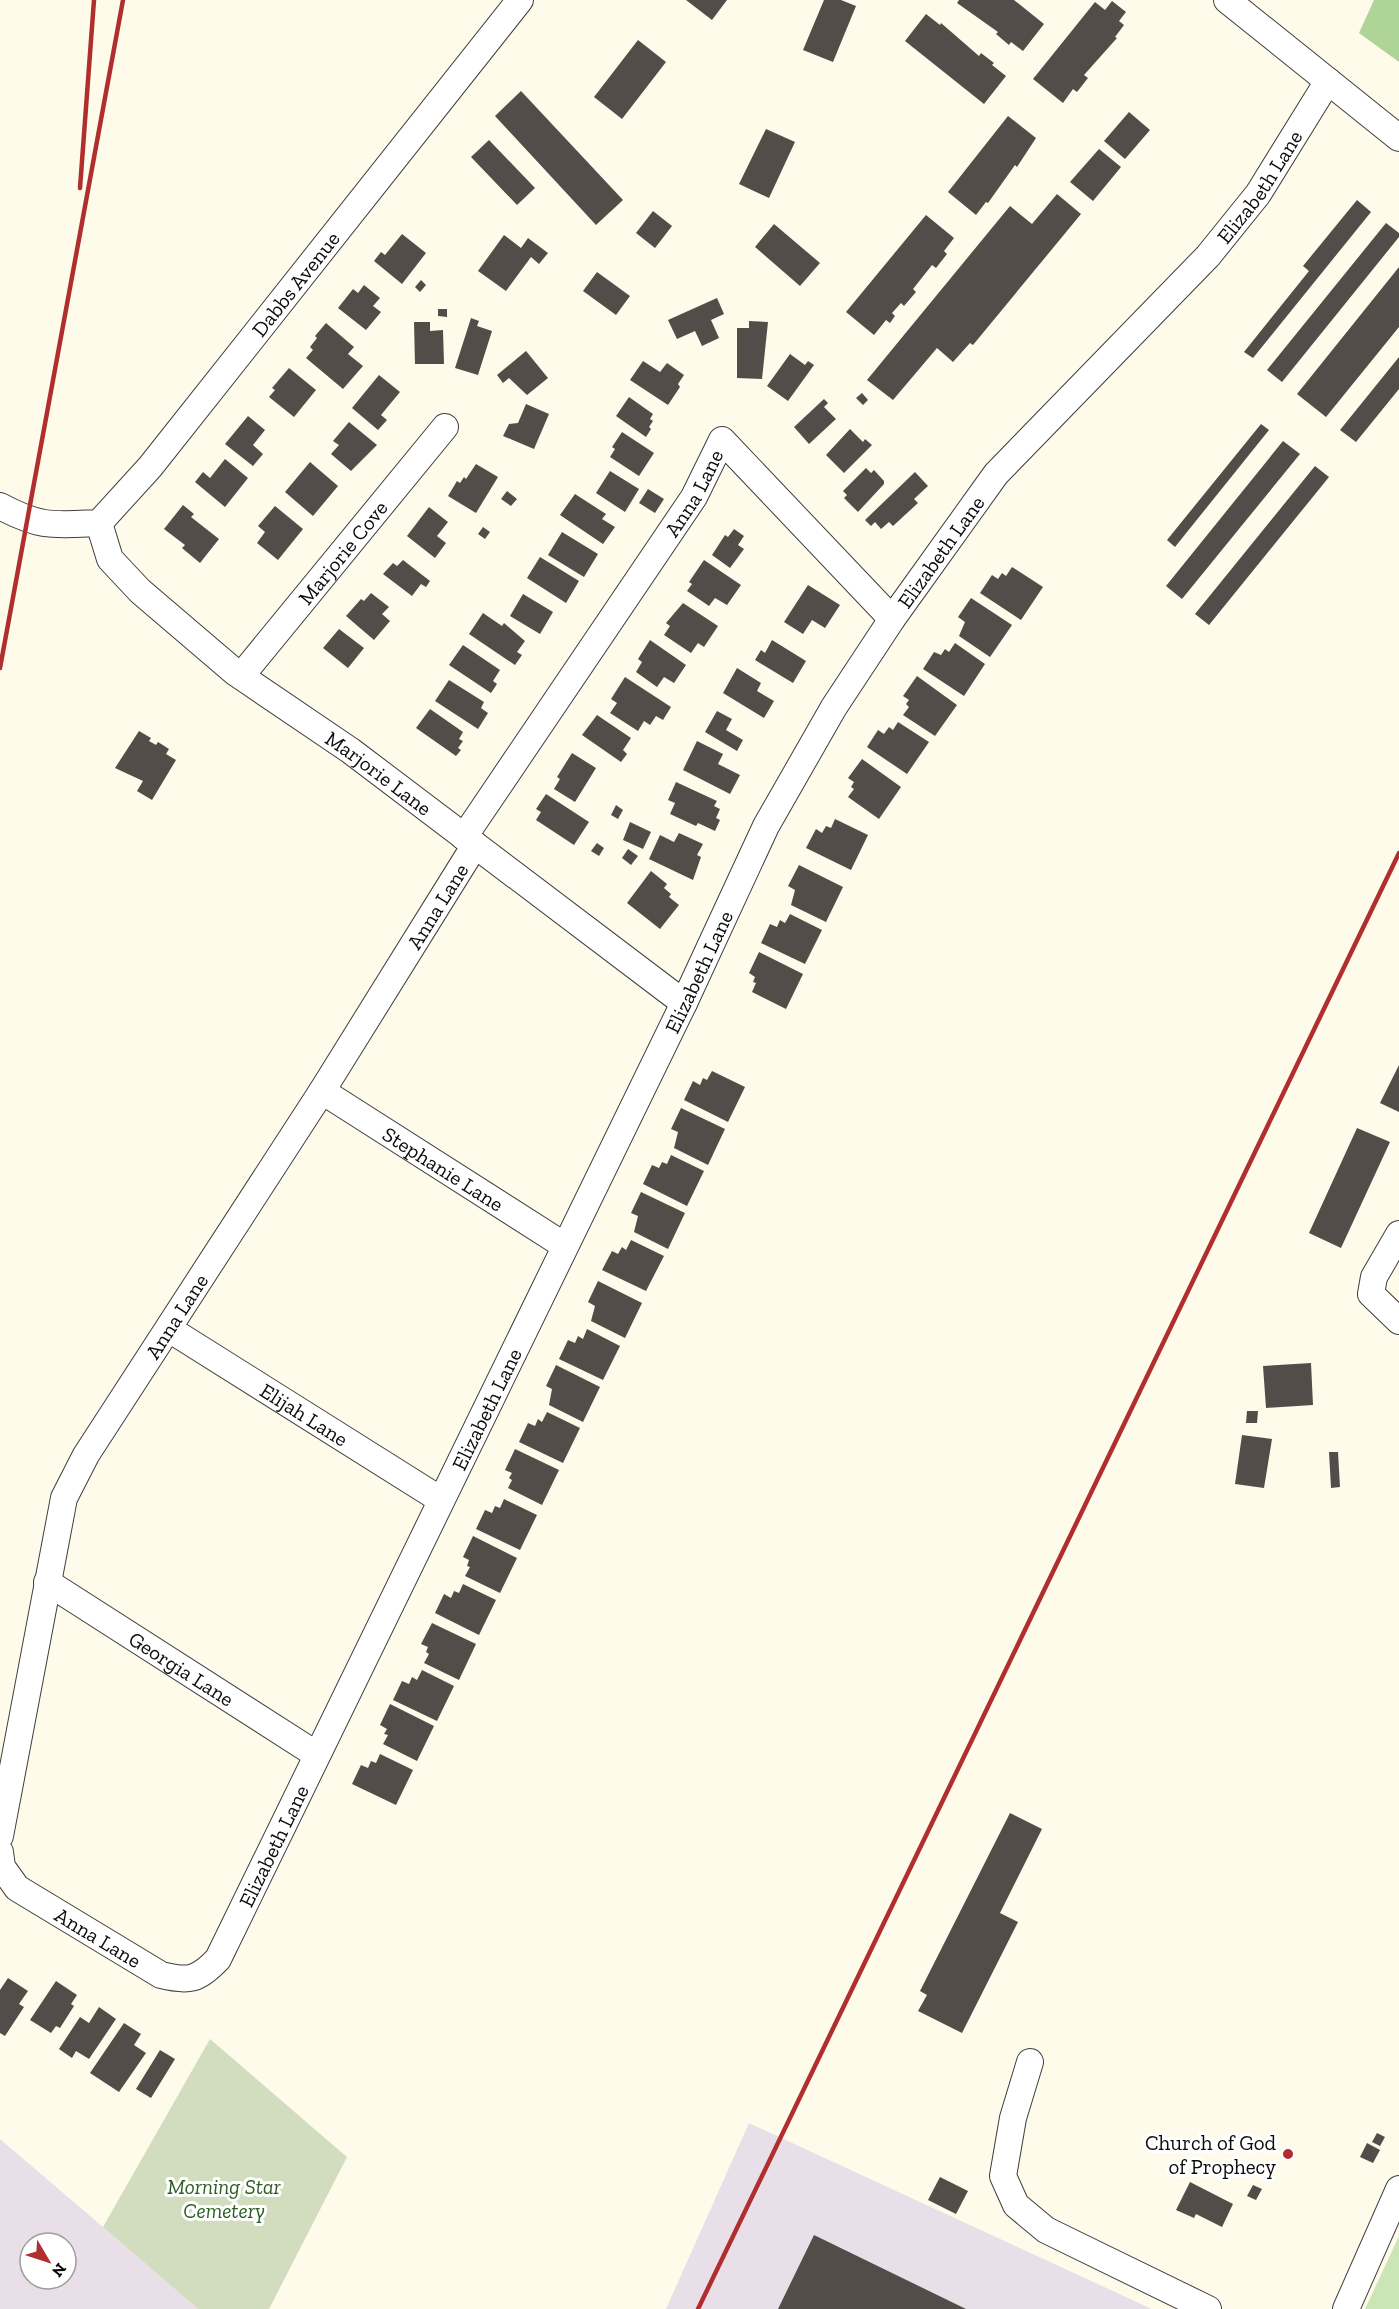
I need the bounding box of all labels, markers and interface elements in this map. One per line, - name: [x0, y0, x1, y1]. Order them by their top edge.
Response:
- street label: Elizabeth Lane: [1211, 125, 1307, 248]
- street label: Dabbs Avenue: [246, 226, 345, 341]
- street label: Anna Lane: [659, 445, 728, 541]
- street label: Elizabeth Lane: [892, 490, 989, 613]
- street label: Marjorie Cove: [292, 495, 392, 609]
- street label: Marjorie Lane: [321, 725, 437, 820]
- street label: Anna Lane: [401, 858, 473, 953]
- street label: Elizabeth Lane: [659, 906, 738, 1037]
- street label: Stephanie Lane: [378, 1121, 509, 1216]
- street label: Anna Lane: [139, 1269, 213, 1363]
- street label: Elizabeth Lane: [446, 1344, 526, 1474]
- street label: Elijah Lane: [256, 1377, 353, 1451]
- street label: Georgia Lane: [125, 1625, 239, 1711]
- street label: Elizabeth Lane: [233, 1781, 314, 1911]
- street label: Anna Lane: [51, 1902, 146, 1973]
- place label: Church of God of Prophecy: [1145, 2130, 1276, 2179]
- marker: Church of God of Prophecy: [1281, 2147, 1295, 2161]
- park label: Morning Star Cemetery: [167, 2174, 282, 2223]
- north arrow: [18, 2231, 78, 2291]
- text: N: [48, 2259, 70, 2281]

